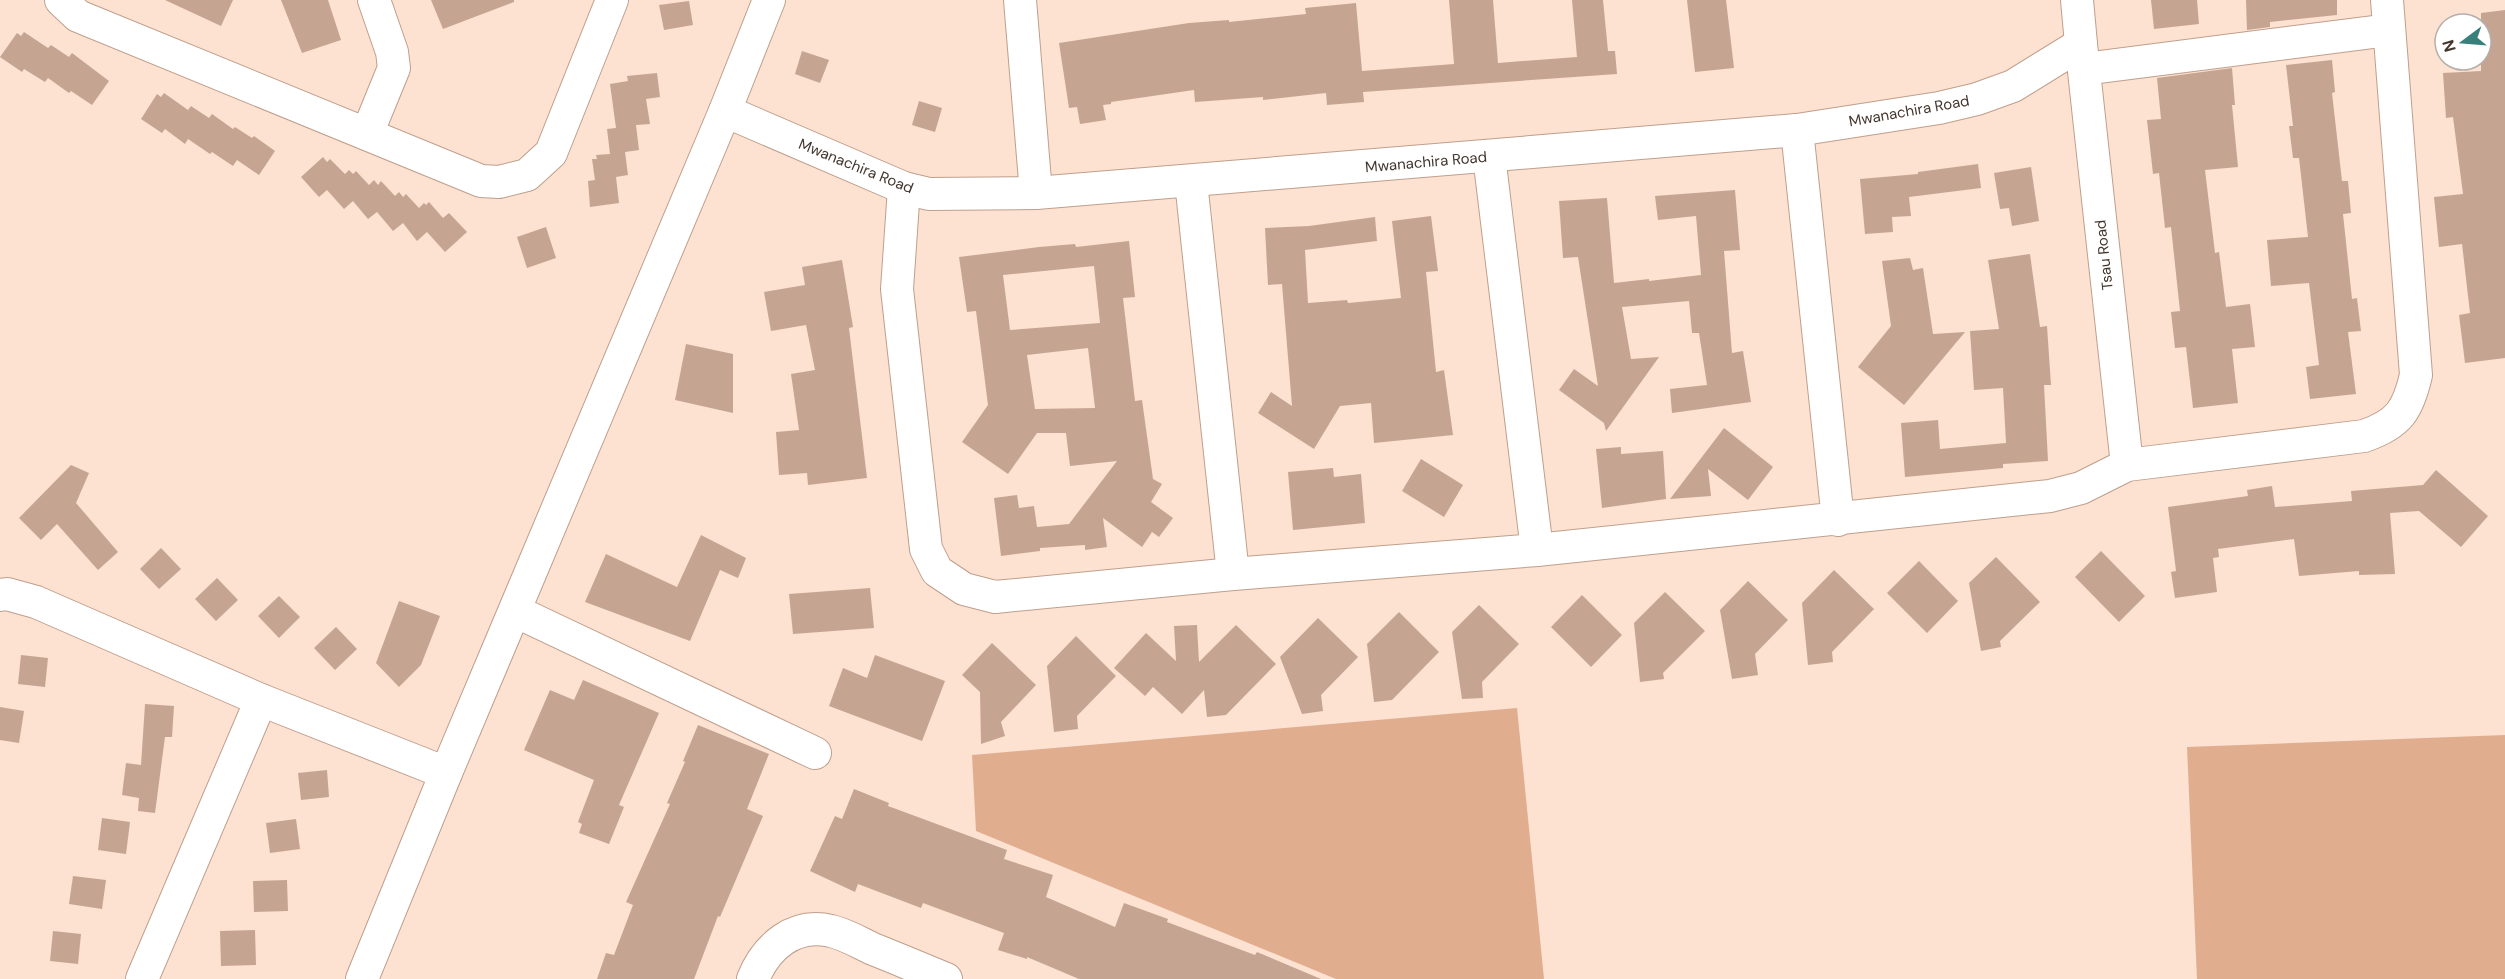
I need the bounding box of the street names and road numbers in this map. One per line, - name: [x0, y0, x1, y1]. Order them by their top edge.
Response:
- street label: Mwanachira Road: [1847, 91, 1971, 131]
- street label: Mwanachira Road: [796, 134, 916, 198]
- street label: Mwanachira Road: [1364, 147, 1488, 177]
- street label: Tsau Road: [2090, 219, 2118, 291]

